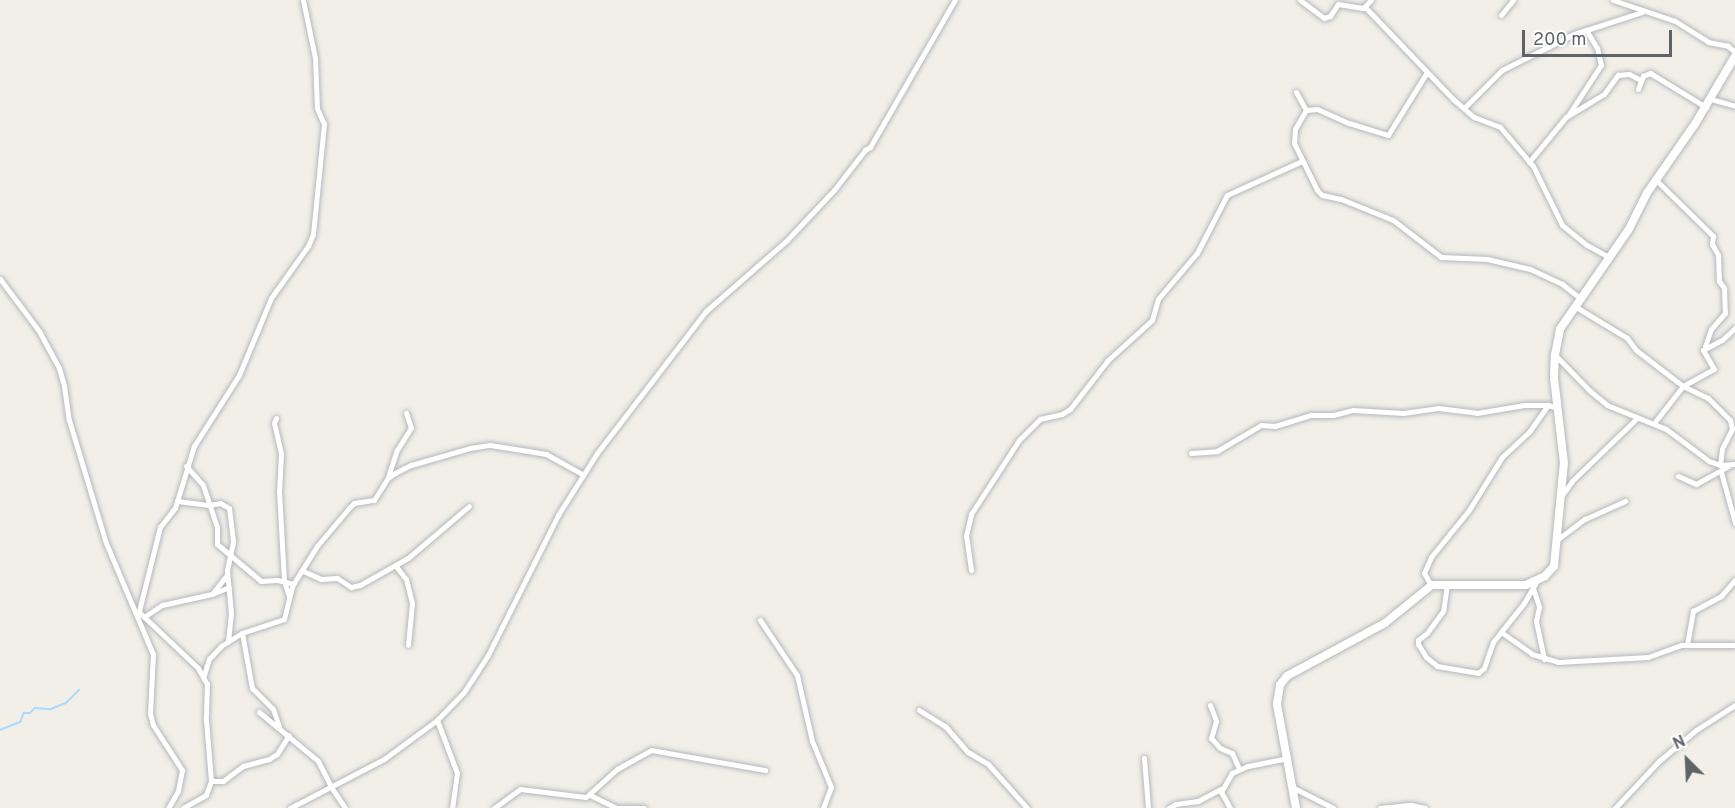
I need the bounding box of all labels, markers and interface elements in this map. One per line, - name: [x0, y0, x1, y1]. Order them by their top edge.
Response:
- scale bar: [1525, 18, 1675, 56]
- text: 200 m: [1533, 29, 1586, 52]
- north arrow: [1657, 730, 1717, 790]
- text: N: [1670, 732, 1689, 755]

